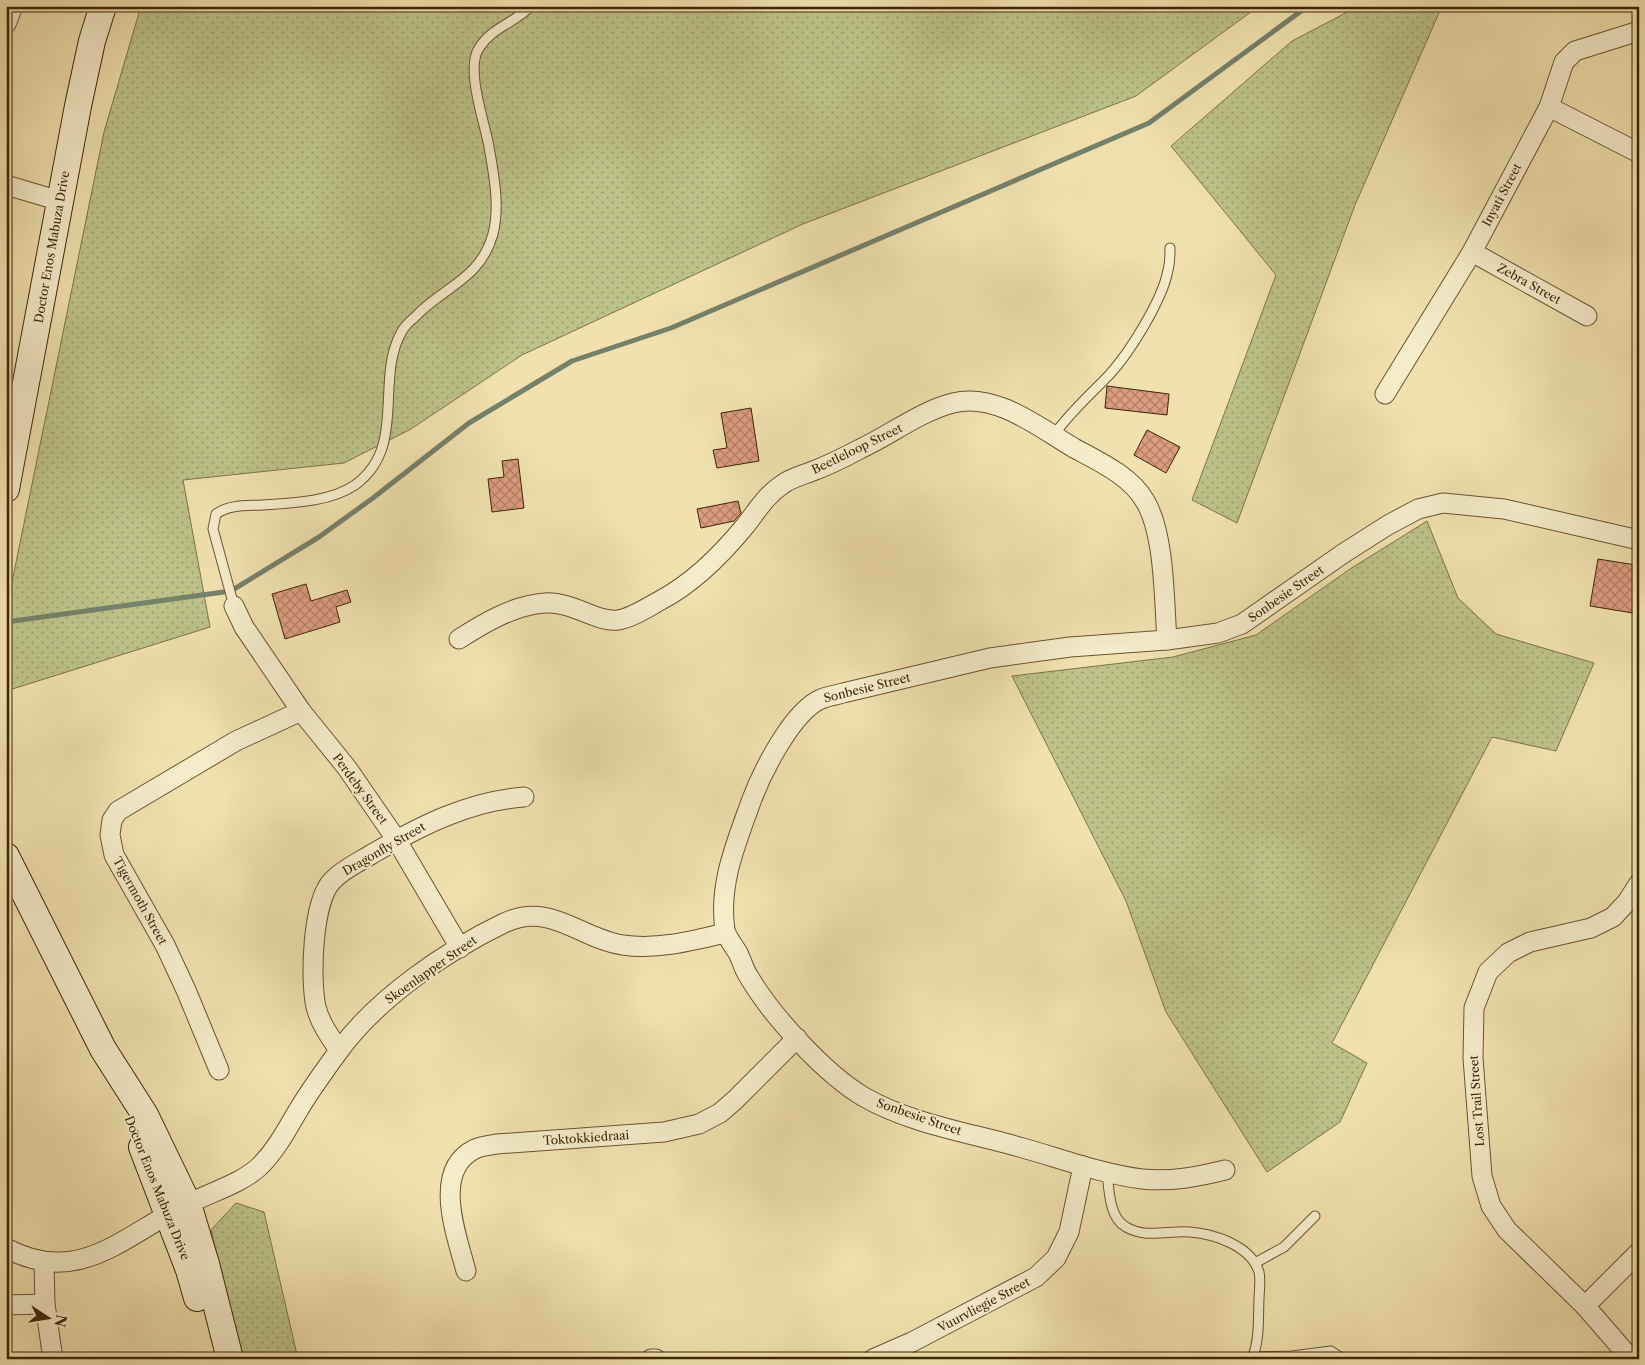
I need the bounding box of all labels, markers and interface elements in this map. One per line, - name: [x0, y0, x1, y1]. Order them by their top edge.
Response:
- street label: Inyati Street: [1479, 160, 1525, 229]
- street label: Doctor Enos Mabuza Drive: [31, 169, 72, 324]
- street label: Zebra Street: [1495, 260, 1564, 308]
- street label: Beetleloop Street: [809, 420, 905, 477]
- street label: Sonbesie Street: [1245, 562, 1327, 625]
- street label: Sonbesie Street: [822, 669, 913, 706]
- street label: Perdeby Street: [330, 750, 392, 828]
- street label: Dragonfly Street: [340, 818, 428, 878]
- street label: Tigermoth Street: [110, 854, 171, 948]
- street label: Skoenlapper Street: [382, 932, 480, 1007]
- street label: Lost Trail Street: [1466, 1054, 1487, 1147]
- street label: Sonbesie Street: [875, 1095, 964, 1138]
- street label: Doctor Enos Mabuza Drive: [122, 1113, 193, 1262]
- street label: Toktokkiedraai: [542, 1127, 630, 1148]
- street label: Vuurvliegie Street: [934, 1274, 1033, 1336]
- north arrow: [22, 1292, 72, 1342]
- text: N: [51, 1313, 71, 1329]

